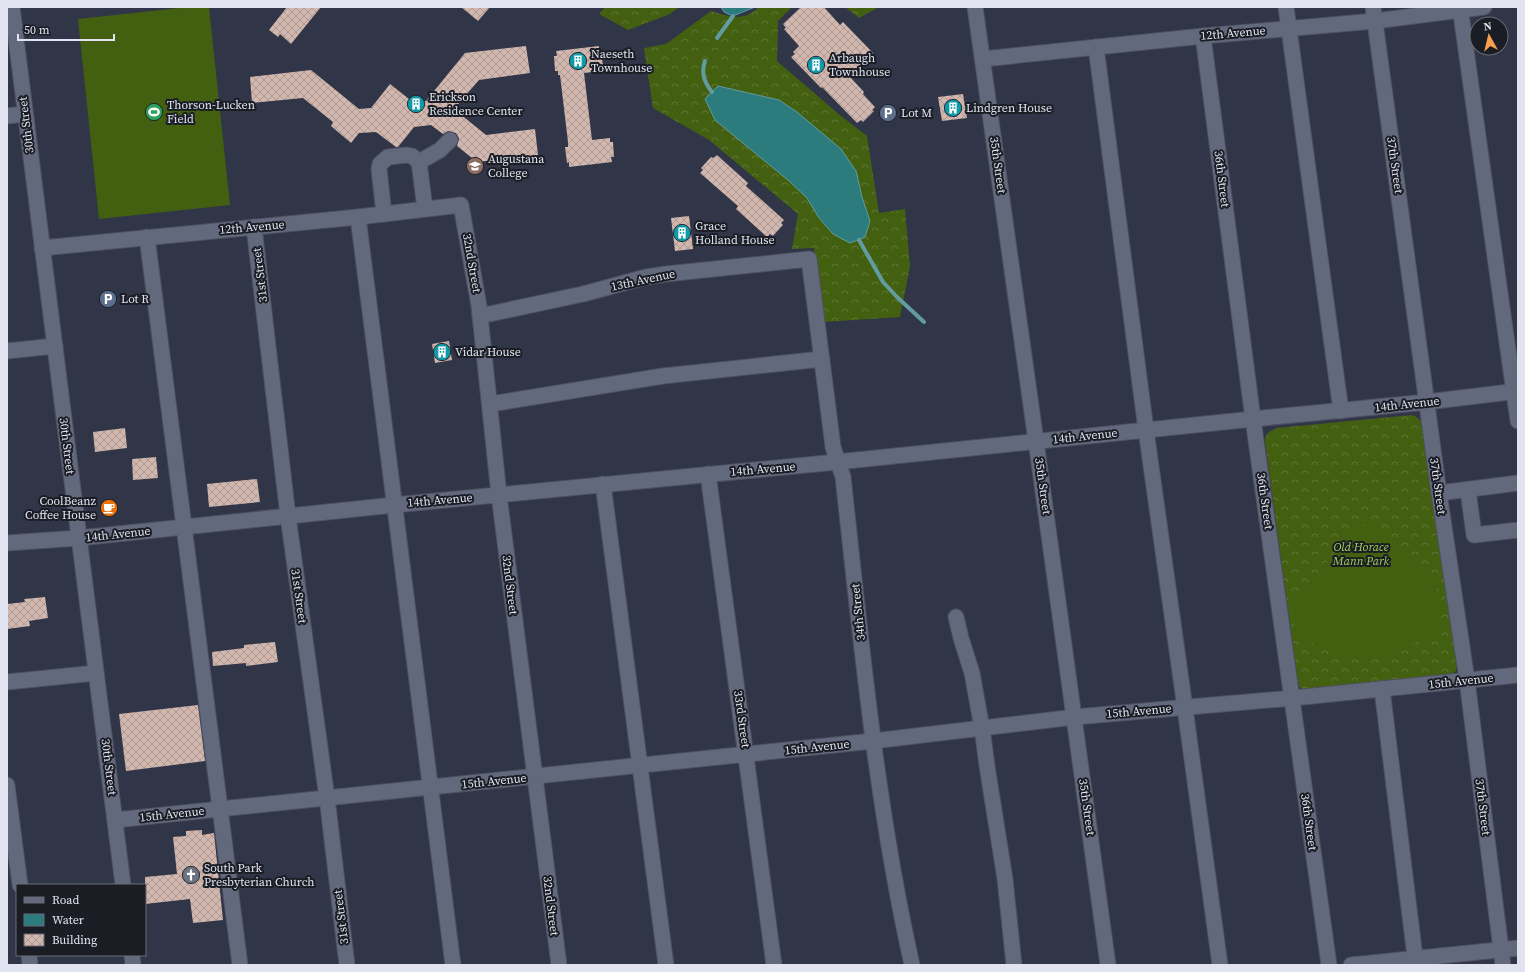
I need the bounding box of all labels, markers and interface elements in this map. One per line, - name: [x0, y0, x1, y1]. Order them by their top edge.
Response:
- scale bar: [18, 16, 114, 42]
- north arrow: [1469, 16, 1509, 56]
- text: N: [1483, 19, 1493, 35]
- text: 50 m: [24, 22, 50, 38]
- street label: 12th Avenue: [1200, 22, 1266, 44]
- place label: Naeseth Townhouse: [591, 46, 652, 76]
- place label: Arbaugh Townhouse: [829, 50, 890, 80]
- building icon: Naeseth Townhouse: [568, 51, 588, 71]
- building icon: Arbaugh Townhouse: [806, 55, 826, 75]
- place label: Erickson Residence Center: [429, 89, 523, 119]
- building icon: Erickson Residence Center: [406, 94, 426, 114]
- street label: 30th Street: [15, 96, 37, 154]
- place label: Thorson-Lucken Field: [167, 97, 255, 127]
- building icon: Lindgren House: [943, 98, 963, 118]
- place label: Lindgren House: [966, 100, 1052, 116]
- sports icon: Thorson-Lucken Field: [144, 102, 164, 122]
- parking icon: Lot M: [878, 103, 898, 123]
- place label: Lot M: [901, 105, 932, 121]
- street label: 35th Street: [986, 136, 1010, 194]
- street label: 37th Street: [1383, 136, 1407, 194]
- street label: 36th Street: [1211, 150, 1233, 208]
- place label: Augustana College: [488, 151, 545, 181]
- school or university icon: Augustana College: [465, 156, 485, 176]
- street label: 12th Avenue: [219, 216, 285, 238]
- place label: Grace Holland House: [695, 218, 775, 248]
- building icon: Grace Holland House: [672, 223, 692, 243]
- street label: 32nd Street: [459, 232, 485, 294]
- street label: 31st Street: [249, 247, 271, 303]
- street label: 13th Avenue: [609, 265, 677, 295]
- parking icon: Lot R: [98, 289, 118, 309]
- place label: Lot R: [121, 291, 149, 307]
- building icon: Vidar House: [432, 342, 452, 362]
- place label: Vidar House: [455, 344, 521, 360]
- street label: 14th Avenue: [1374, 393, 1440, 415]
- street label: 30th Street: [56, 417, 78, 475]
- street label: 14th Avenue: [1052, 425, 1118, 447]
- street label: 35th Street: [1031, 457, 1055, 515]
- street label: 37th Street: [1426, 457, 1450, 515]
- street label: 14th Avenue: [730, 458, 796, 480]
- street label: 36th Street: [1253, 472, 1277, 530]
- street label: 14th Avenue: [407, 489, 473, 511]
- place label: CoolBeanz Coffee House: [25, 493, 97, 523]
- cafe icon: CoolBeanz Coffee House: [99, 498, 119, 518]
- street label: 14th Avenue: [85, 523, 151, 545]
- park label: Old Horace Mann Park: [1332, 539, 1390, 569]
- street label: 32nd Street: [498, 554, 522, 616]
- street label: 31st Street: [287, 568, 311, 624]
- street label: 34th Street: [847, 583, 869, 641]
- street label: 15th Avenue: [1428, 670, 1494, 692]
- street label: 33rd Street: [730, 689, 754, 749]
- street label: 15th Avenue: [1106, 700, 1172, 722]
- street label: 15th Avenue: [784, 736, 850, 758]
- street label: 30th Street: [98, 738, 120, 796]
- street label: 15th Avenue: [461, 770, 527, 792]
- street label: 35th Street: [1075, 778, 1099, 836]
- street label: 37th Street: [1472, 778, 1494, 836]
- street label: 36th Street: [1297, 793, 1321, 851]
- street label: 15th Avenue: [139, 803, 205, 825]
- place label: South Park Presbyterian Church: [204, 860, 315, 890]
- church icon: South Park Presbyterian Church: [181, 865, 201, 885]
- street label: 32nd Street: [539, 875, 563, 937]
- legend: [16, 884, 146, 956]
- street label: 31st Street: [330, 889, 352, 945]
- text: Road: [52, 892, 79, 908]
- text: Water: [52, 912, 84, 928]
- text: Building: [52, 932, 97, 948]

